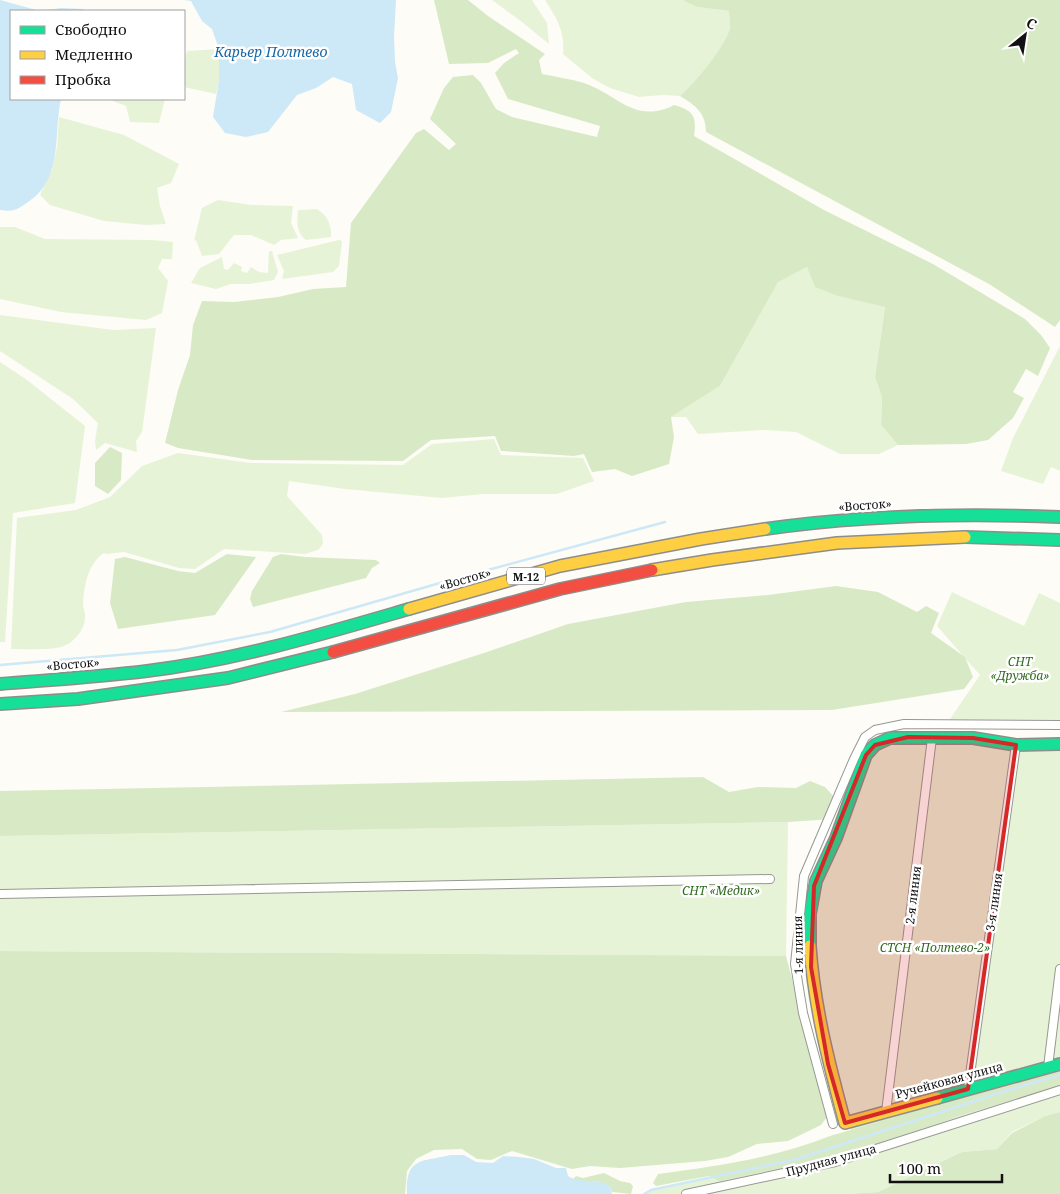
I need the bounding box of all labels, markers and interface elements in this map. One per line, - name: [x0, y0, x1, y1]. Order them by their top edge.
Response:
- legend: [10, 10, 185, 100]
- north arrow: [1000, 10, 1050, 60]
- text: С: [1023, 13, 1040, 34]
- text: Свободно: [55, 19, 127, 39]
- water label: Карьер Полтево: [213, 42, 328, 61]
- text: Медленно: [55, 44, 133, 64]
- text: Пробка: [55, 69, 111, 89]
- street label: «Восток»: [838, 495, 892, 515]
- street label: «Восток»: [437, 563, 493, 595]
- road number: М-12: [507, 568, 545, 584]
- street label: «Восток»: [46, 653, 100, 675]
- park label: СНТ «Дружба»: [990, 653, 1050, 684]
- street label: 2-я линия: [901, 865, 925, 925]
- street label: 3-я линия: [981, 872, 1007, 932]
- park label: СНТ «Медик»: [682, 882, 760, 899]
- street label: 1-я линия: [789, 915, 807, 975]
- park label: СТСН «Полтево-2»: [880, 939, 990, 956]
- street label: Ручейковая улица: [893, 1057, 1005, 1103]
- street label: Прудная улица: [784, 1140, 878, 1180]
- scale bar: [890, 1152, 1002, 1184]
- text: 100 m: [898, 1158, 941, 1178]

